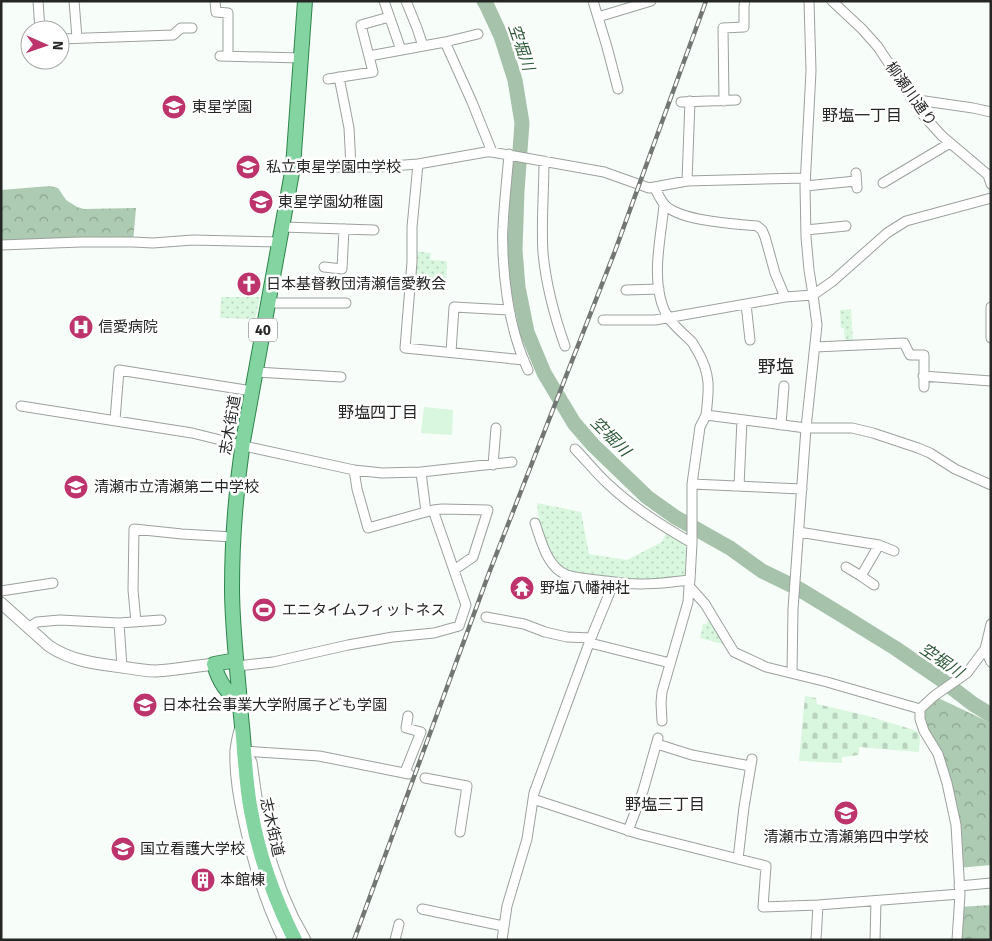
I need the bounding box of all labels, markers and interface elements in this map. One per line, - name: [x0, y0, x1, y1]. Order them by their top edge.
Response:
- north arrow: [20, 20, 70, 70]
- water label: 空堀川: [505, 21, 539, 75]
- text: N: [49, 40, 66, 50]
- street label: 柳瀬川通り: [882, 58, 940, 130]
- school or university icon: 東星学園: [161, 94, 187, 120]
- place label: 東星学園: [192, 98, 252, 116]
- district label: 野塩一丁目: [822, 106, 902, 125]
- school or university icon: 私立東星学園中学校: [235, 154, 261, 180]
- place label: 私立東星学園中学校: [266, 158, 401, 176]
- school or university icon: 東星学園幼稚園: [248, 189, 274, 215]
- place label: 東星学園幼稚園: [278, 193, 383, 211]
- church icon: 日本基督教団清瀬信愛教会: [236, 271, 262, 297]
- place label: 日本基督教団清瀬信愛教会: [266, 275, 446, 293]
- hospital icon: 信愛病院: [68, 314, 94, 340]
- place label: 信愛病院: [98, 318, 158, 336]
- road number: 40: [249, 318, 277, 342]
- district label: 野塩: [758, 356, 794, 378]
- street label: 志木街道: [216, 394, 244, 456]
- district label: 野塩四丁目: [338, 403, 418, 422]
- water label: 空堀川: [587, 413, 636, 461]
- school or university icon: 清瀬市立清瀬第二中学校: [63, 474, 89, 500]
- place label: 清瀬市立清瀬第二中学校: [94, 478, 259, 496]
- temple icon: 野塩八幡神社: [509, 575, 535, 601]
- place label: 野塩八幡神社: [540, 579, 630, 597]
- sports icon: エニタイムフィットネス: [251, 597, 277, 623]
- place label: エニタイムフィットネス: [282, 601, 446, 619]
- water label: 空堀川: [917, 639, 969, 683]
- school or university icon: 日本社会事業大学附属子ども学園: [132, 692, 158, 718]
- place label: 日本社会事業大学附属子ども学園: [162, 696, 387, 714]
- district label: 野塩三丁目: [625, 795, 705, 814]
- street label: 志木街道: [256, 796, 288, 858]
- school or university icon: 清瀬市立清瀬第四中学校: [833, 800, 859, 826]
- place label: 清瀬市立清瀬第四中学校: [763, 828, 929, 846]
- school or university icon: 国立看護大学校: [110, 836, 136, 862]
- place label: 国立看護大学校: [140, 840, 245, 858]
- building icon: 本館棟: [190, 867, 216, 893]
- place label: 本館棟: [220, 871, 265, 889]

